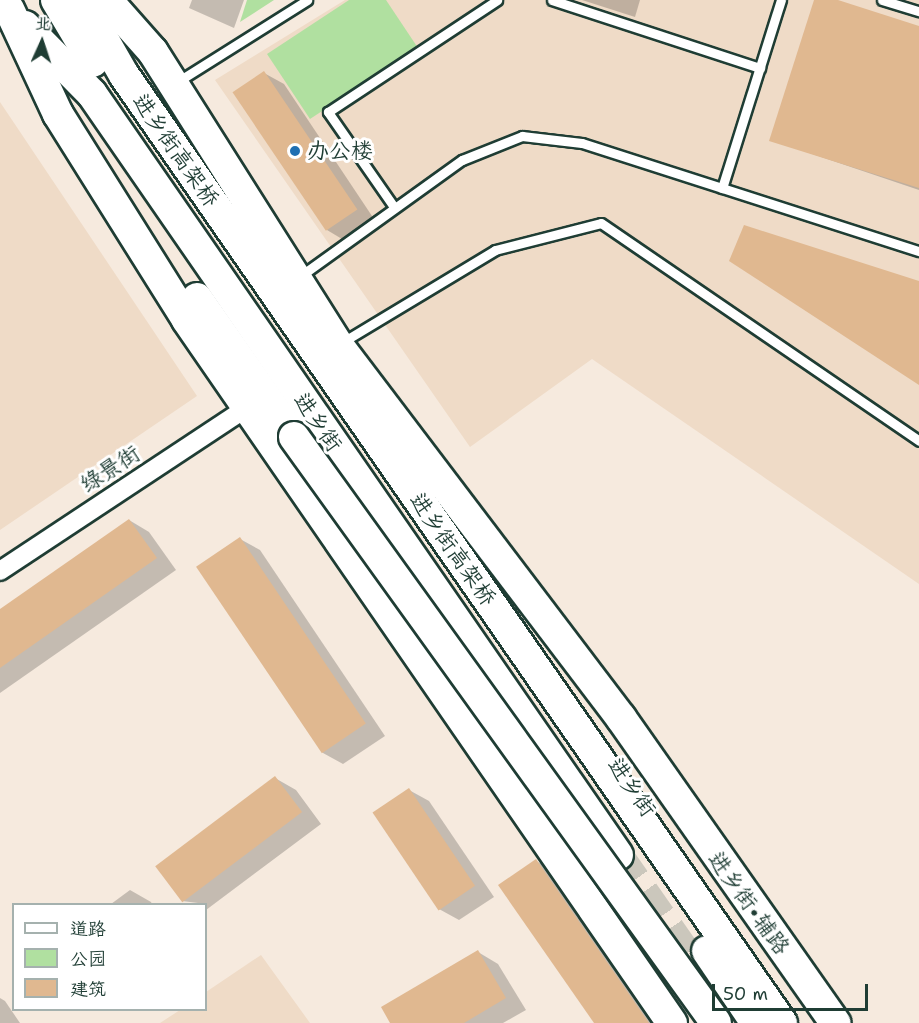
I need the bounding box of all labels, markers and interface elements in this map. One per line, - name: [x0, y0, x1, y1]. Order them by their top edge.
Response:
- north arrow: [12, 12, 72, 72]
- text: 北: [34, 13, 52, 34]
- street label: 进乡街高架桥: [127, 88, 225, 212]
- place label: 办公楼: [307, 138, 373, 164]
- marker: 办公楼: [288, 144, 302, 158]
- street label: 进乡街: [288, 387, 348, 457]
- street label: 绿景街: [75, 440, 145, 498]
- street label: 进乡街高架桥: [404, 487, 502, 611]
- street label: 进乡街: [602, 752, 662, 822]
- street label: 进乡街•辅路: [703, 846, 795, 960]
- legend: [12, 903, 207, 1011]
- text: 道路: [70, 917, 106, 941]
- text: 公园: [70, 947, 106, 971]
- scale bar: [715, 972, 871, 1010]
- text: 建筑: [70, 977, 106, 1001]
- text: 50 m: [723, 982, 768, 1006]

